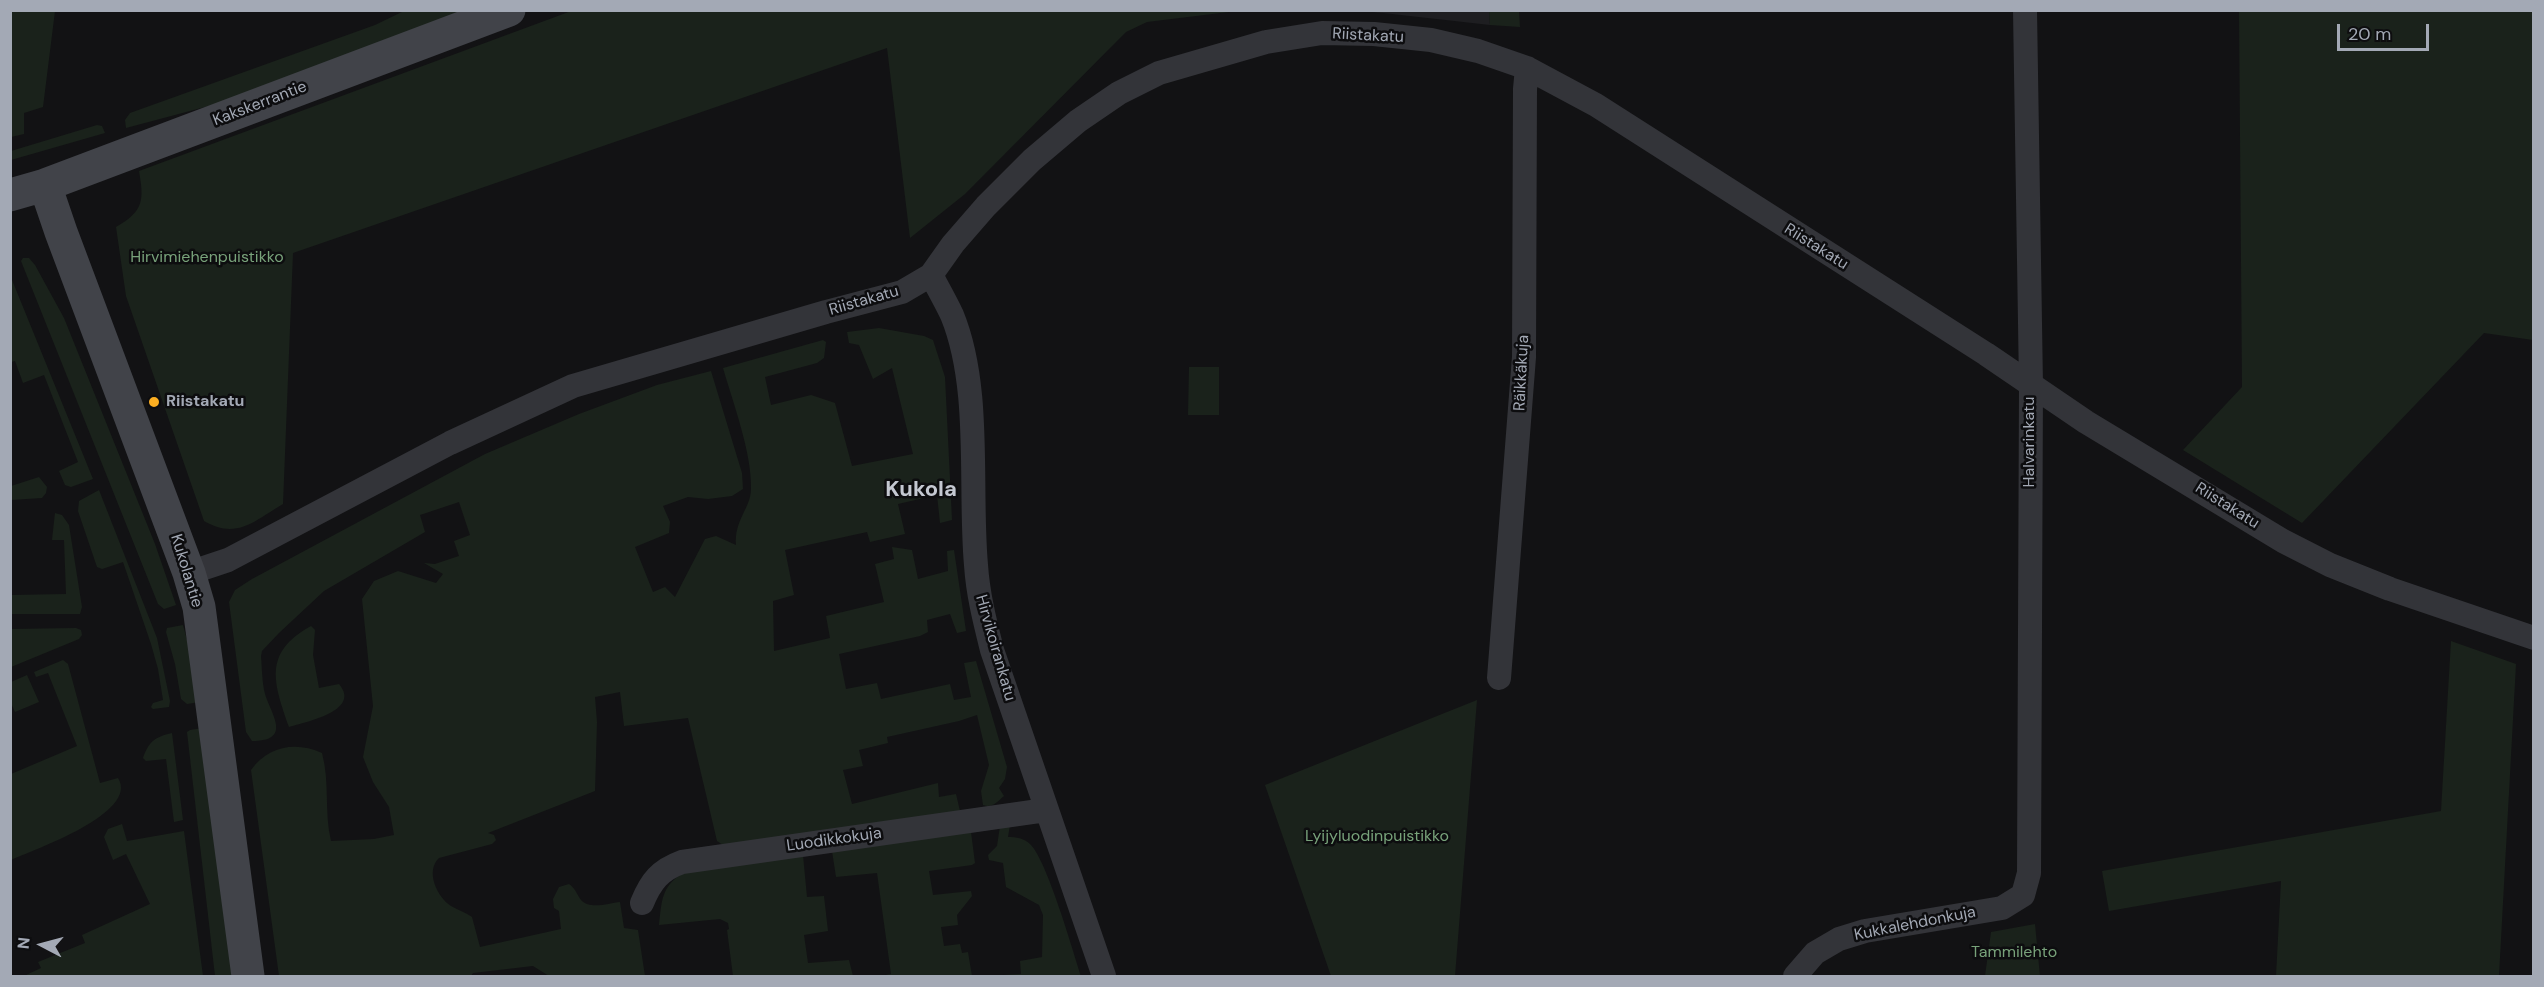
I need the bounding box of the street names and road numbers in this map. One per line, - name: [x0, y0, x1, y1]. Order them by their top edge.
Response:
- street label: Riistakatu: [1332, 25, 1404, 47]
- street label: Kakskerrantie: [210, 77, 310, 131]
- street label: Riistakatu: [1780, 220, 1852, 274]
- street label: Riistakatu: [827, 282, 901, 320]
- street label: Räikkäkuja: [1510, 334, 1534, 412]
- street label: Halvarinkatu: [2020, 397, 2040, 487]
- street label: Riistakatu: [2191, 479, 2263, 533]
- street label: Kukolantie: [166, 532, 206, 610]
- street label: Hirvikoirankatu: [971, 593, 1019, 703]
- street label: Luodikkokuja: [785, 824, 883, 856]
- street label: Kukkalehdonkuja: [1853, 903, 1977, 945]

